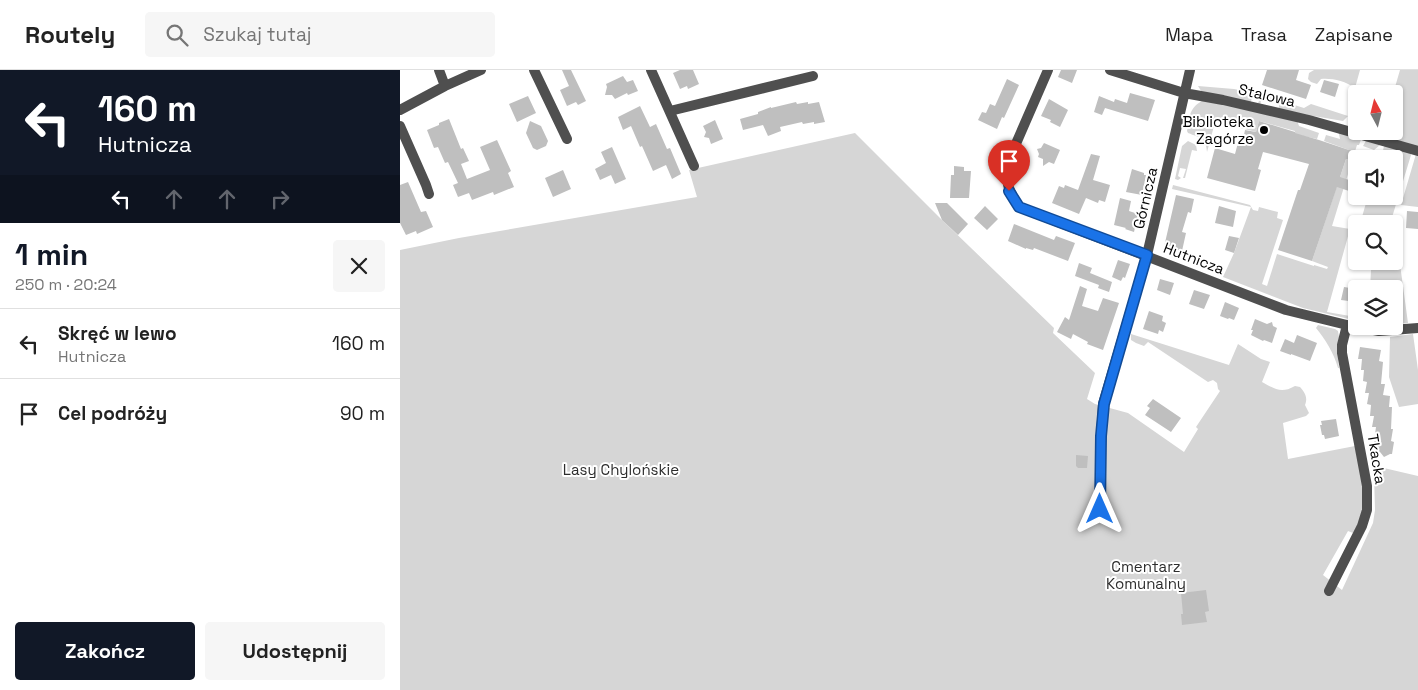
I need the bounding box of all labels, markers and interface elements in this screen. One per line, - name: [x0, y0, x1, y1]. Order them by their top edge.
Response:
- search box: [145, 12, 495, 57]
- text: Routely: [25, 19, 115, 50]
- icon: search: [163, 21, 191, 49]
- text: Szukaj tutaj: [203, 22, 312, 47]
- text: Mapa: [1165, 23, 1213, 46]
- text: Trasa: [1241, 23, 1287, 46]
- text: Zapisane: [1315, 23, 1393, 46]
- street label: Stalowa: [1237, 79, 1298, 111]
- north arrow: [1348, 85, 1402, 140]
- map controls: [1348, 85, 1403, 335]
- text: 160 m: [98, 87, 197, 131]
- icon: left: [15, 90, 80, 155]
- place label: Biblioteka Zagórze: [1182, 112, 1254, 148]
- marker: Biblioteka Zagórze: [1258, 124, 1270, 136]
- text: Hutnicza: [98, 130, 192, 158]
- pin: [988, 140, 1030, 191]
- icon: arrive: [995, 147, 1023, 175]
- button: sound: [1348, 150, 1403, 205]
- street label: Górnicza: [1129, 165, 1161, 231]
- icon: left: [107, 185, 135, 213]
- icon: ahead: [160, 185, 188, 213]
- icon: ahead: [213, 185, 241, 213]
- icon: right: [266, 185, 294, 213]
- button: search: [1348, 215, 1403, 270]
- text: 1 min: [15, 235, 88, 274]
- street label: Hutnicza: [1161, 238, 1228, 278]
- button: close: [333, 240, 385, 292]
- text: 250 m · 20:24: [15, 274, 117, 295]
- button: layers: [1348, 280, 1403, 335]
- text: Skręć w lewo: [58, 321, 177, 346]
- icon: left: [15, 330, 43, 358]
- text: 160 m: [332, 331, 385, 356]
- text: Hutnicza: [58, 346, 126, 367]
- icon: arrive: [15, 400, 43, 428]
- text: Cel podróży: [58, 401, 167, 426]
- text: 90 m: [340, 401, 385, 426]
- street label: Tkacka: [1364, 433, 1390, 486]
- park label: Lasy Chylońskie: [563, 460, 679, 479]
- position arrow: [1073, 482, 1125, 534]
- park label: Cmentarz Komunalny: [1106, 557, 1186, 593]
- button: Zakończ: [15, 622, 195, 680]
- button: Udostępnij: [205, 622, 385, 680]

